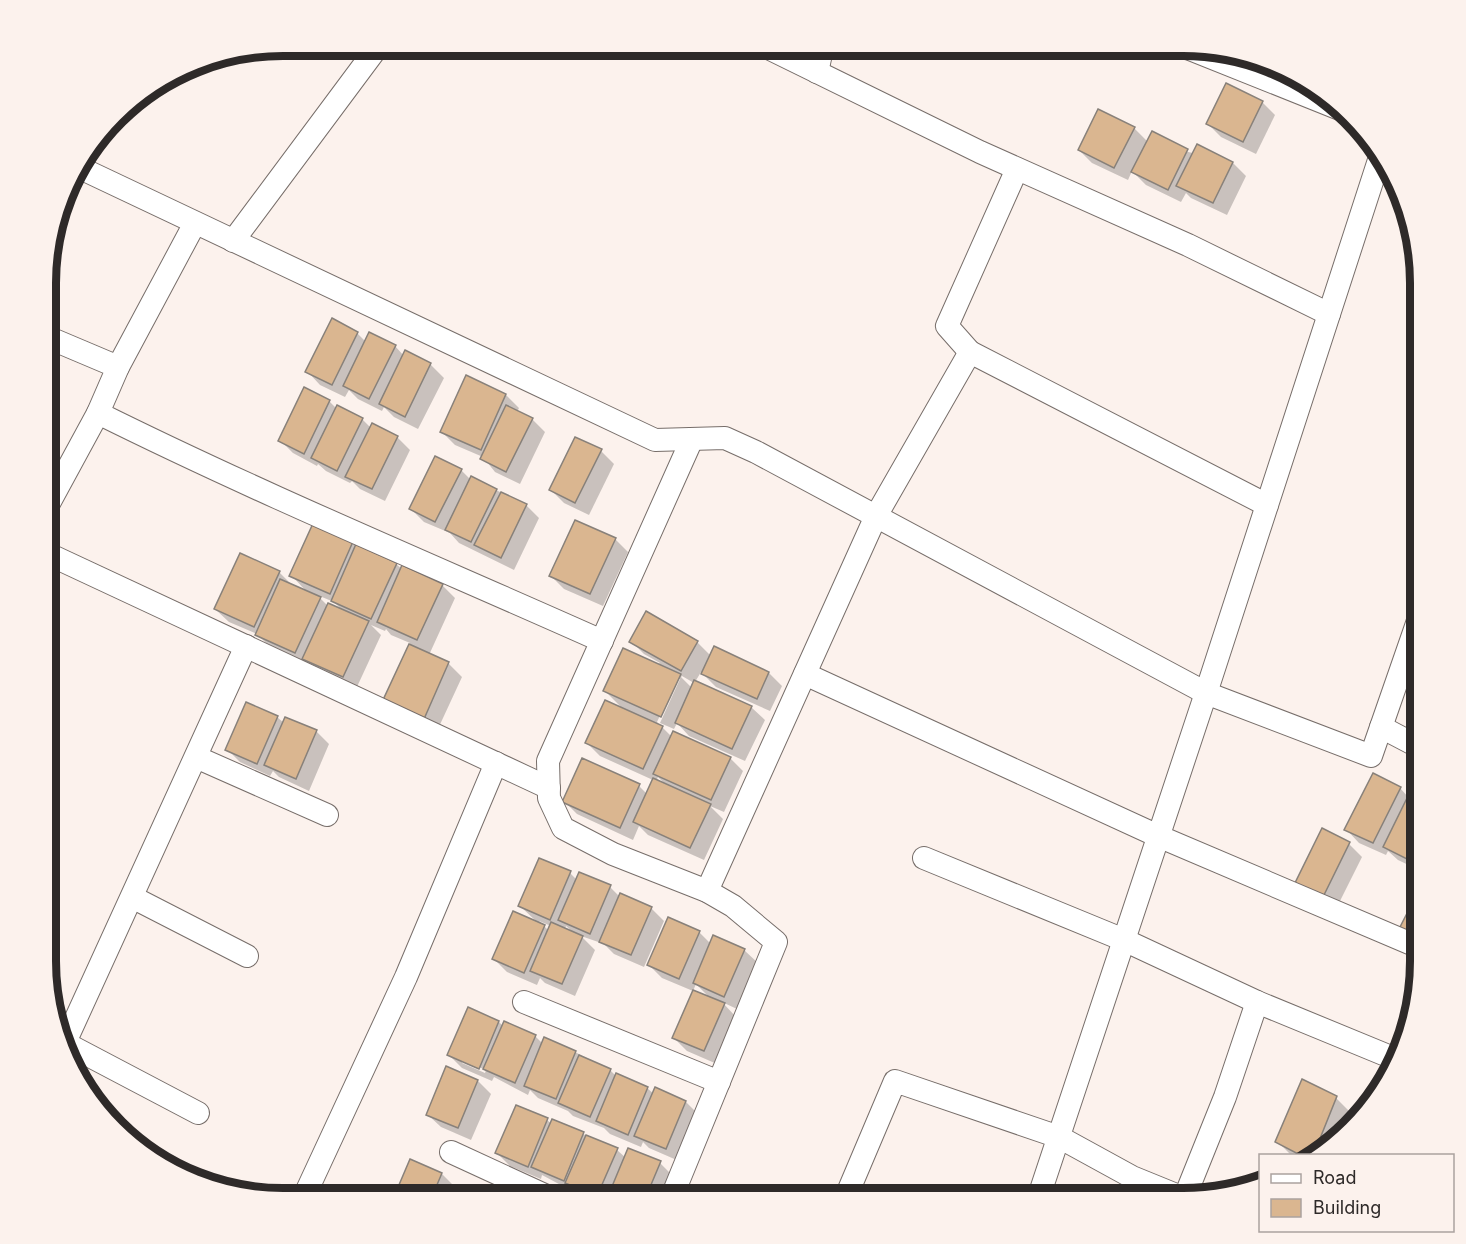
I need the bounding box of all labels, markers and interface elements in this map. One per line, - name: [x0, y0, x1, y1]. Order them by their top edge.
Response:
- legend: [1259, 1154, 1454, 1232]
- text: Road: [1313, 1167, 1356, 1188]
- text: Building: [1313, 1197, 1381, 1218]

